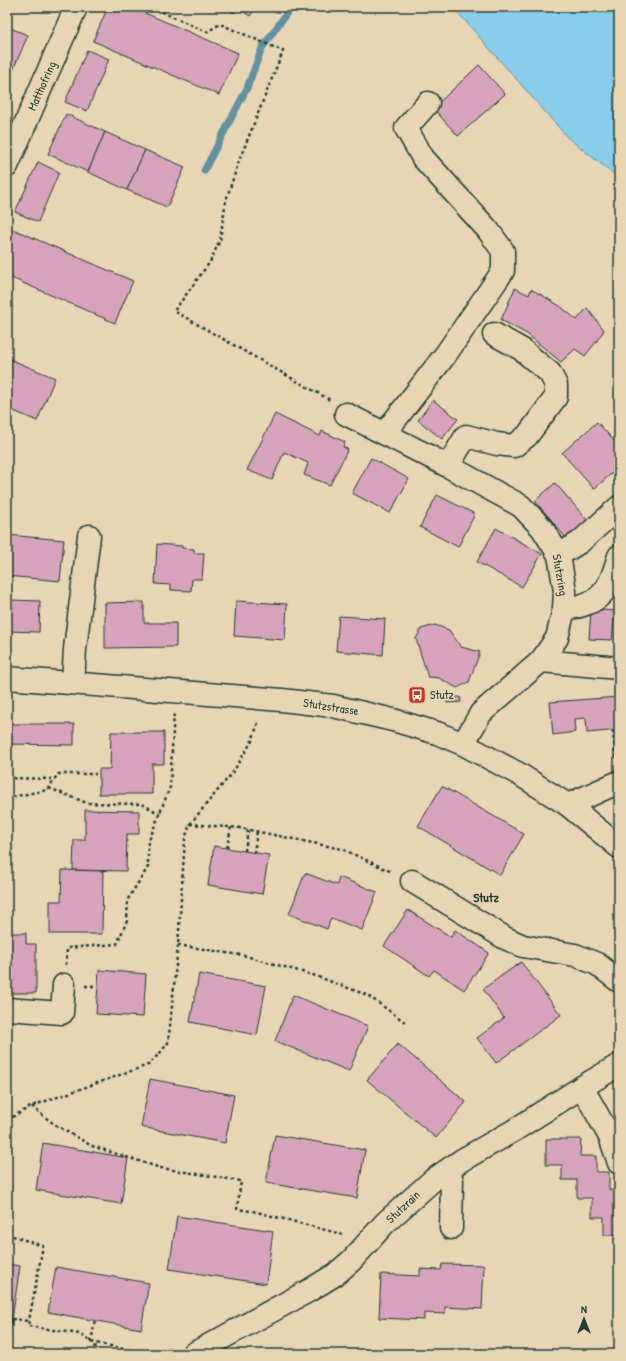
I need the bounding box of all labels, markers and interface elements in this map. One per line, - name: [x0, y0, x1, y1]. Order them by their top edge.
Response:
- street label: Matthofring: [23, 58, 60, 113]
- street label: Stutzring: [548, 553, 572, 597]
- bus stop icon: Stutz: [407, 685, 427, 705]
- place label: Stutz: [430, 686, 454, 703]
- street label: Stutzstrasse: [302, 694, 360, 719]
- district label: Stutz: [473, 888, 499, 906]
- street label: Stutzrain: [382, 1186, 424, 1227]
- north arrow: [564, 1299, 604, 1339]
- text: N: [581, 1302, 587, 1316]

